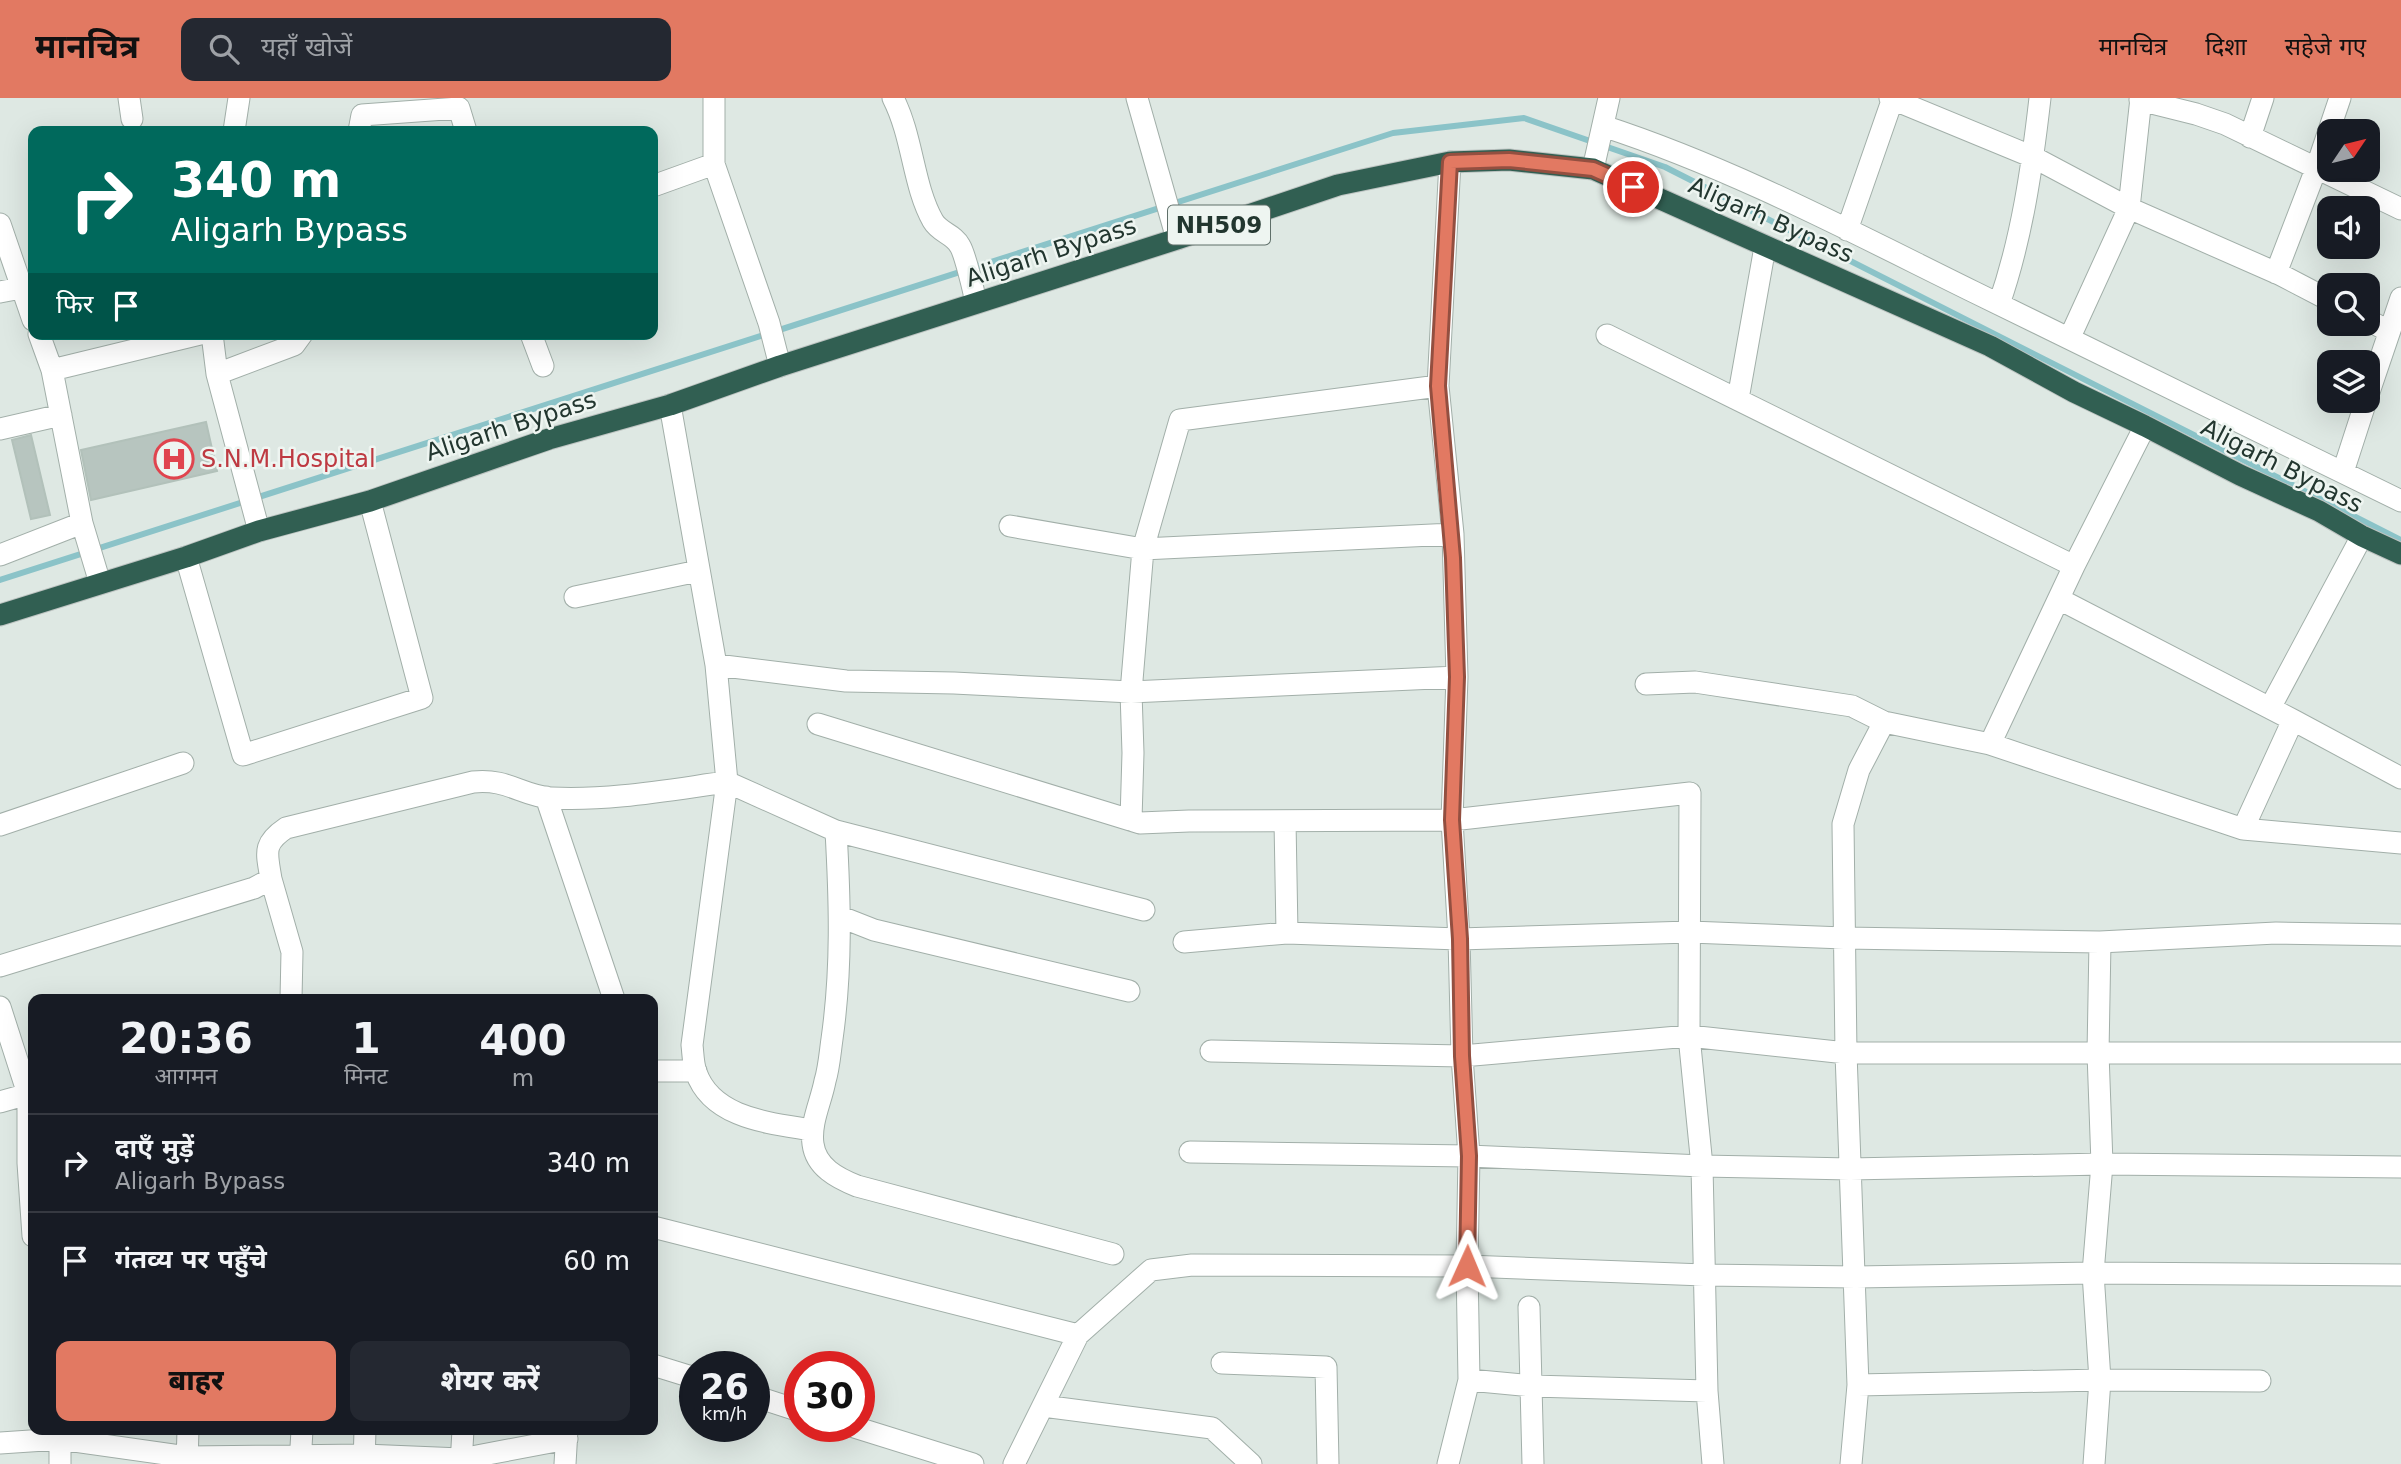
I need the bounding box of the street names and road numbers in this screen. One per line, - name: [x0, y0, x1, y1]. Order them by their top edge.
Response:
- street label: Aligarh Bypass: [1684, 171, 1858, 269]
- road number: NH509: [1168, 206, 1270, 244]
- street label: Aligarh Bypass: [962, 211, 1140, 293]
- street label: Aligarh Bypass: [422, 385, 600, 467]
- street label: Aligarh Bypass: [2197, 413, 2367, 519]

